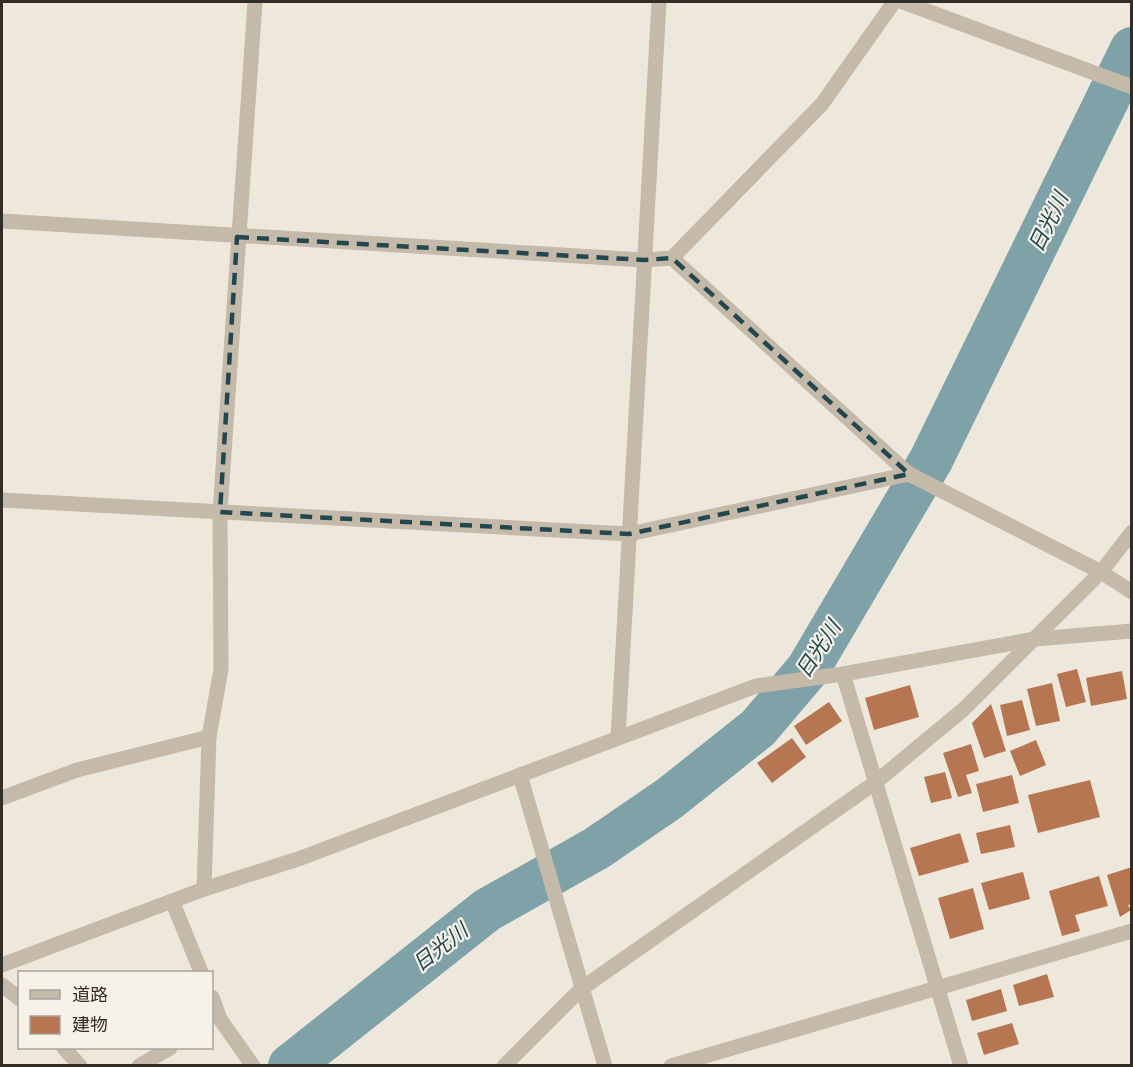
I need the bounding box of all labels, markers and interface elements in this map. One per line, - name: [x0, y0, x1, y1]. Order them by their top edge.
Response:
- water label: 日光川: [1022, 186, 1075, 256]
- water label: 日光川: [790, 614, 848, 683]
- water label: 日光川: [407, 916, 475, 977]
- legend: [18, 971, 213, 1049]
- text: 道路: [72, 983, 108, 1006]
- text: 建物: [72, 1013, 108, 1036]

